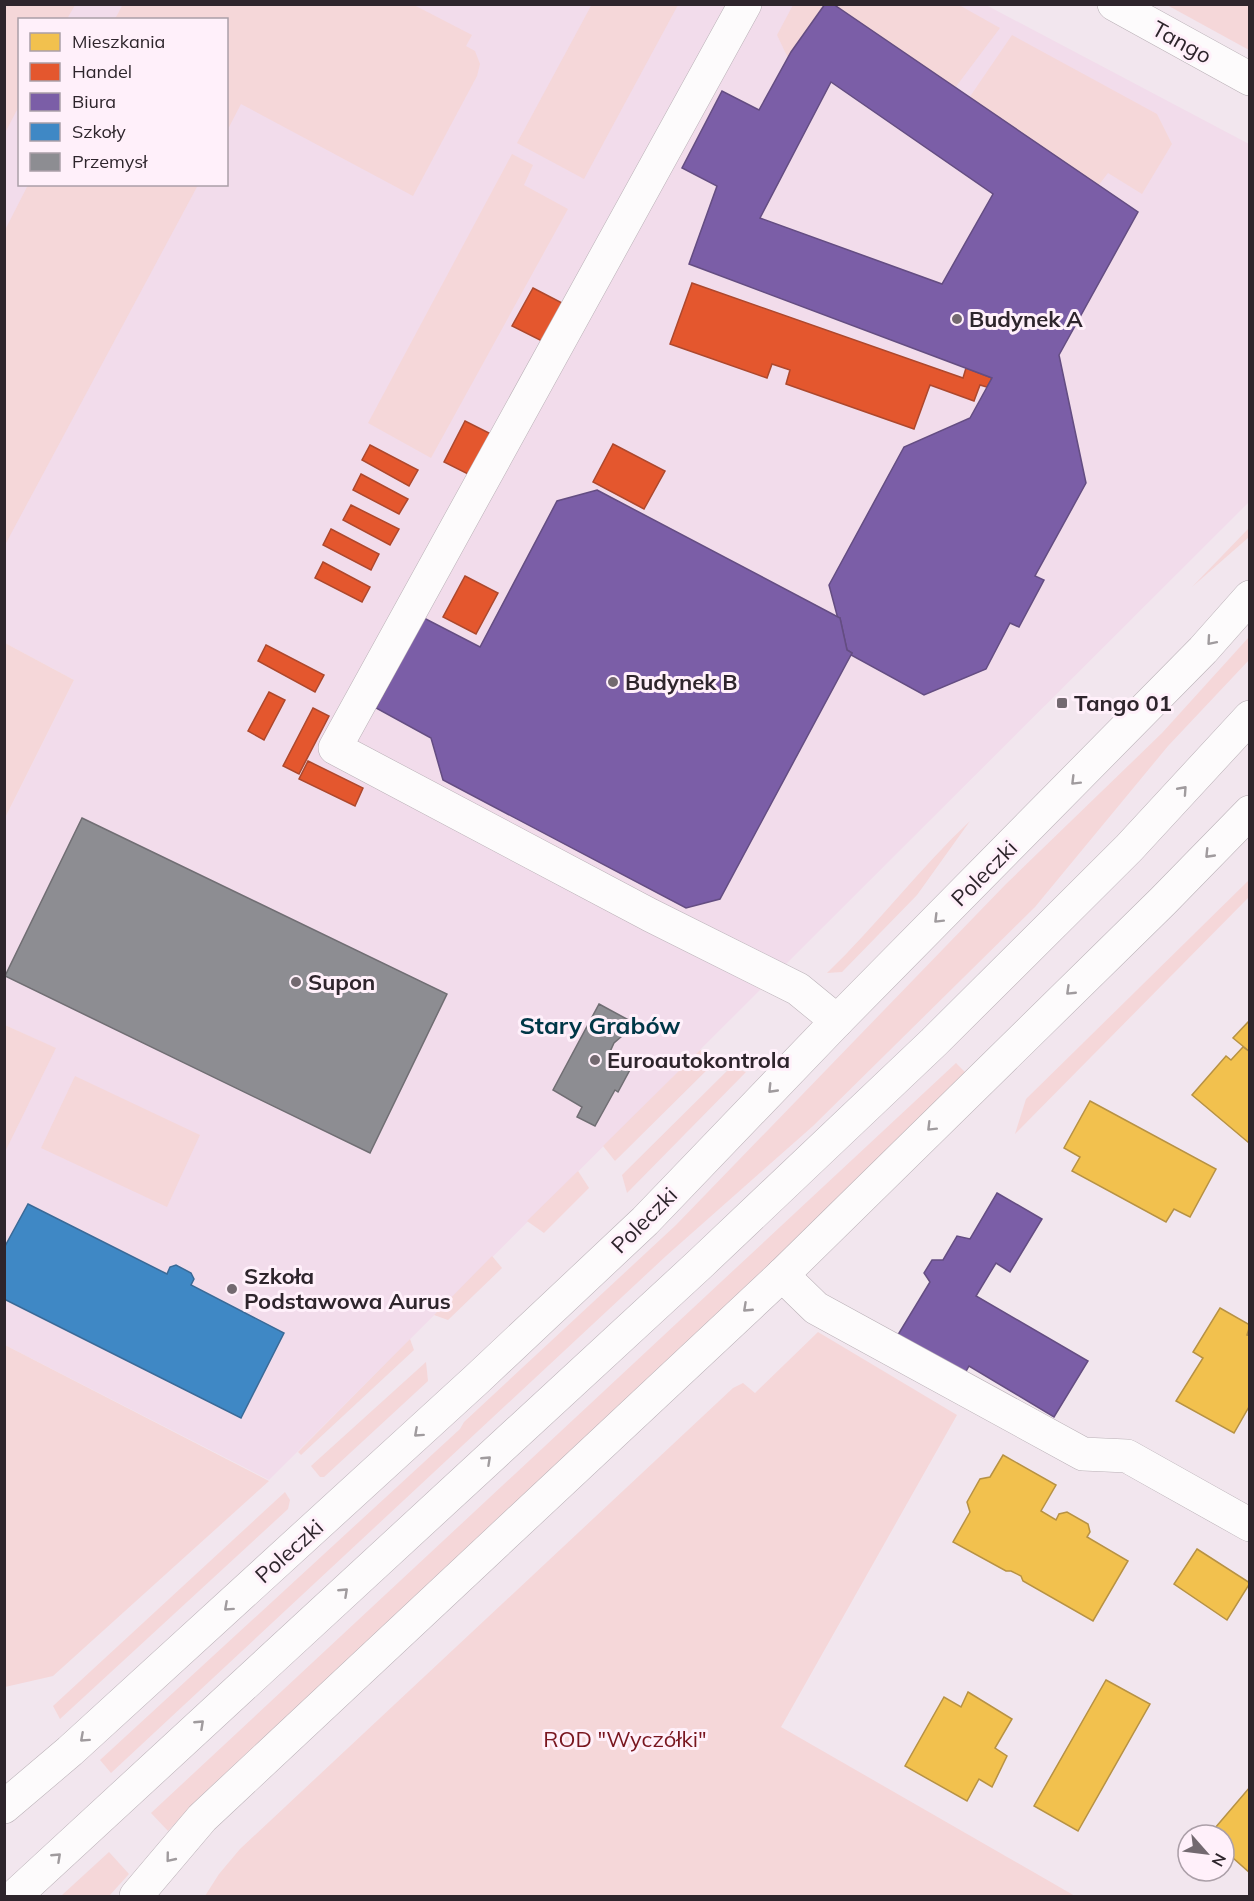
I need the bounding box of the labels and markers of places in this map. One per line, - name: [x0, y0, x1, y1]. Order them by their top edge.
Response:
- place label: Budynek A: [969, 305, 1083, 333]
- marker: Budynek A: [950, 312, 964, 326]
- place label: Budynek B: [625, 668, 738, 696]
- marker: Budynek B: [606, 675, 620, 689]
- place label: Tango 01: [1074, 689, 1172, 717]
- marker: Tango 01: [1055, 696, 1069, 710]
- place label: Supon: [308, 968, 375, 996]
- marker: Supon: [289, 975, 303, 989]
- place label: Euroautokontrola: [607, 1046, 790, 1074]
- marker: Euroautokontrola: [588, 1053, 602, 1067]
- place label: Szkoła Podstawowa Aurus: [244, 1262, 451, 1315]
- marker: Szkoła Podstawowa Aurus: [225, 1282, 239, 1296]

